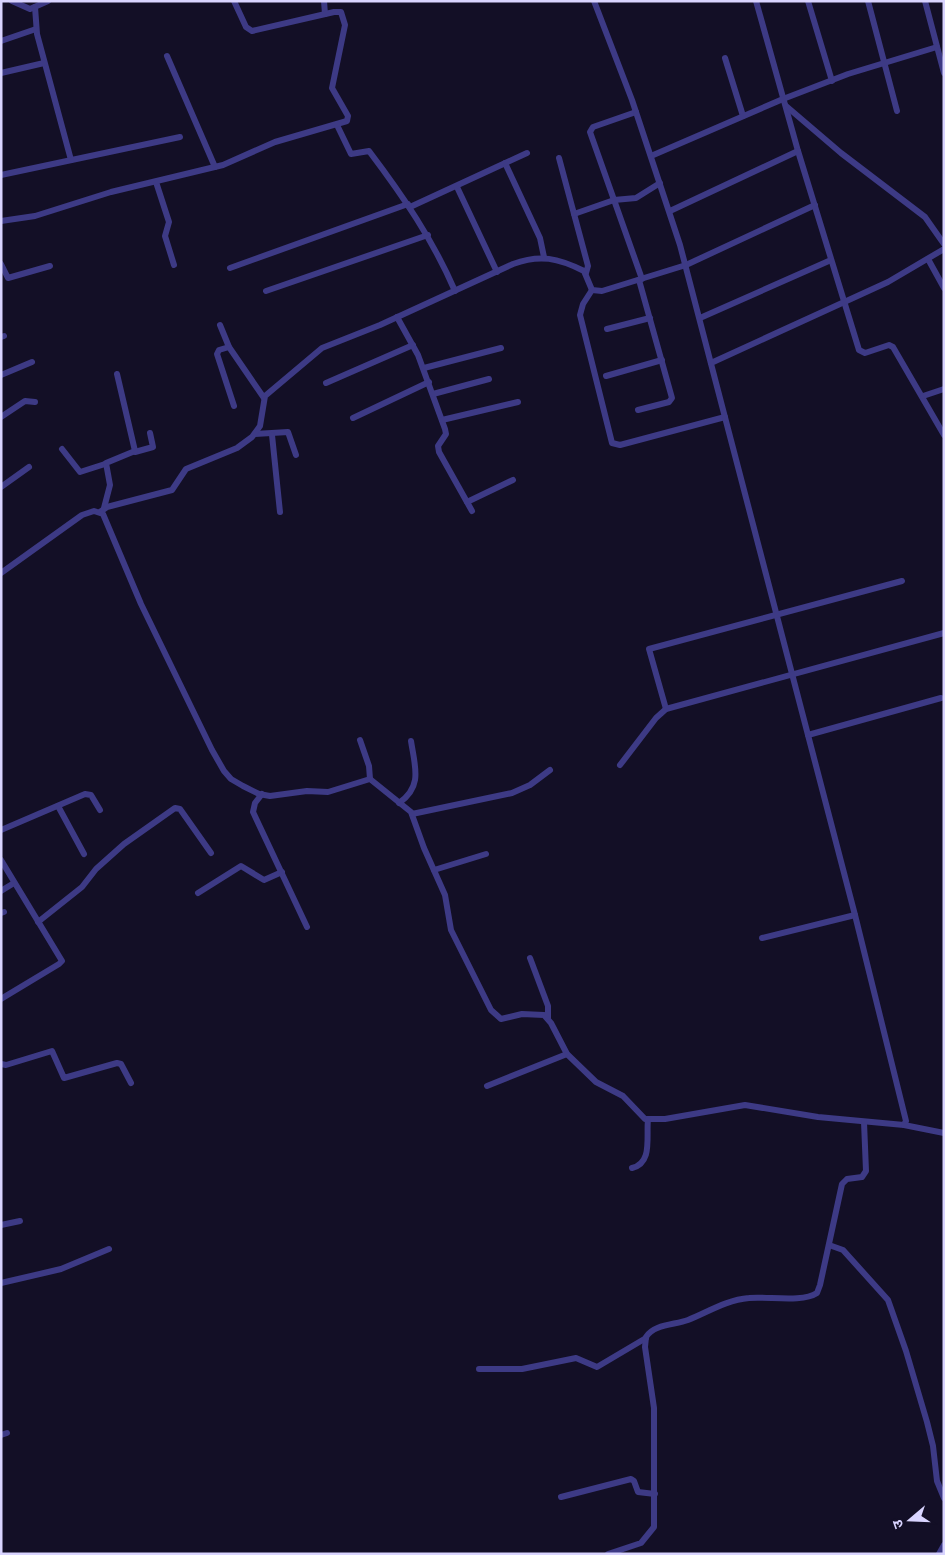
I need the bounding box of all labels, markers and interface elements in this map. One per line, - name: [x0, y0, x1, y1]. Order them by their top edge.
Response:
- north arrow: [885, 1495, 935, 1545]
- text: उ: [888, 1517, 907, 1531]

